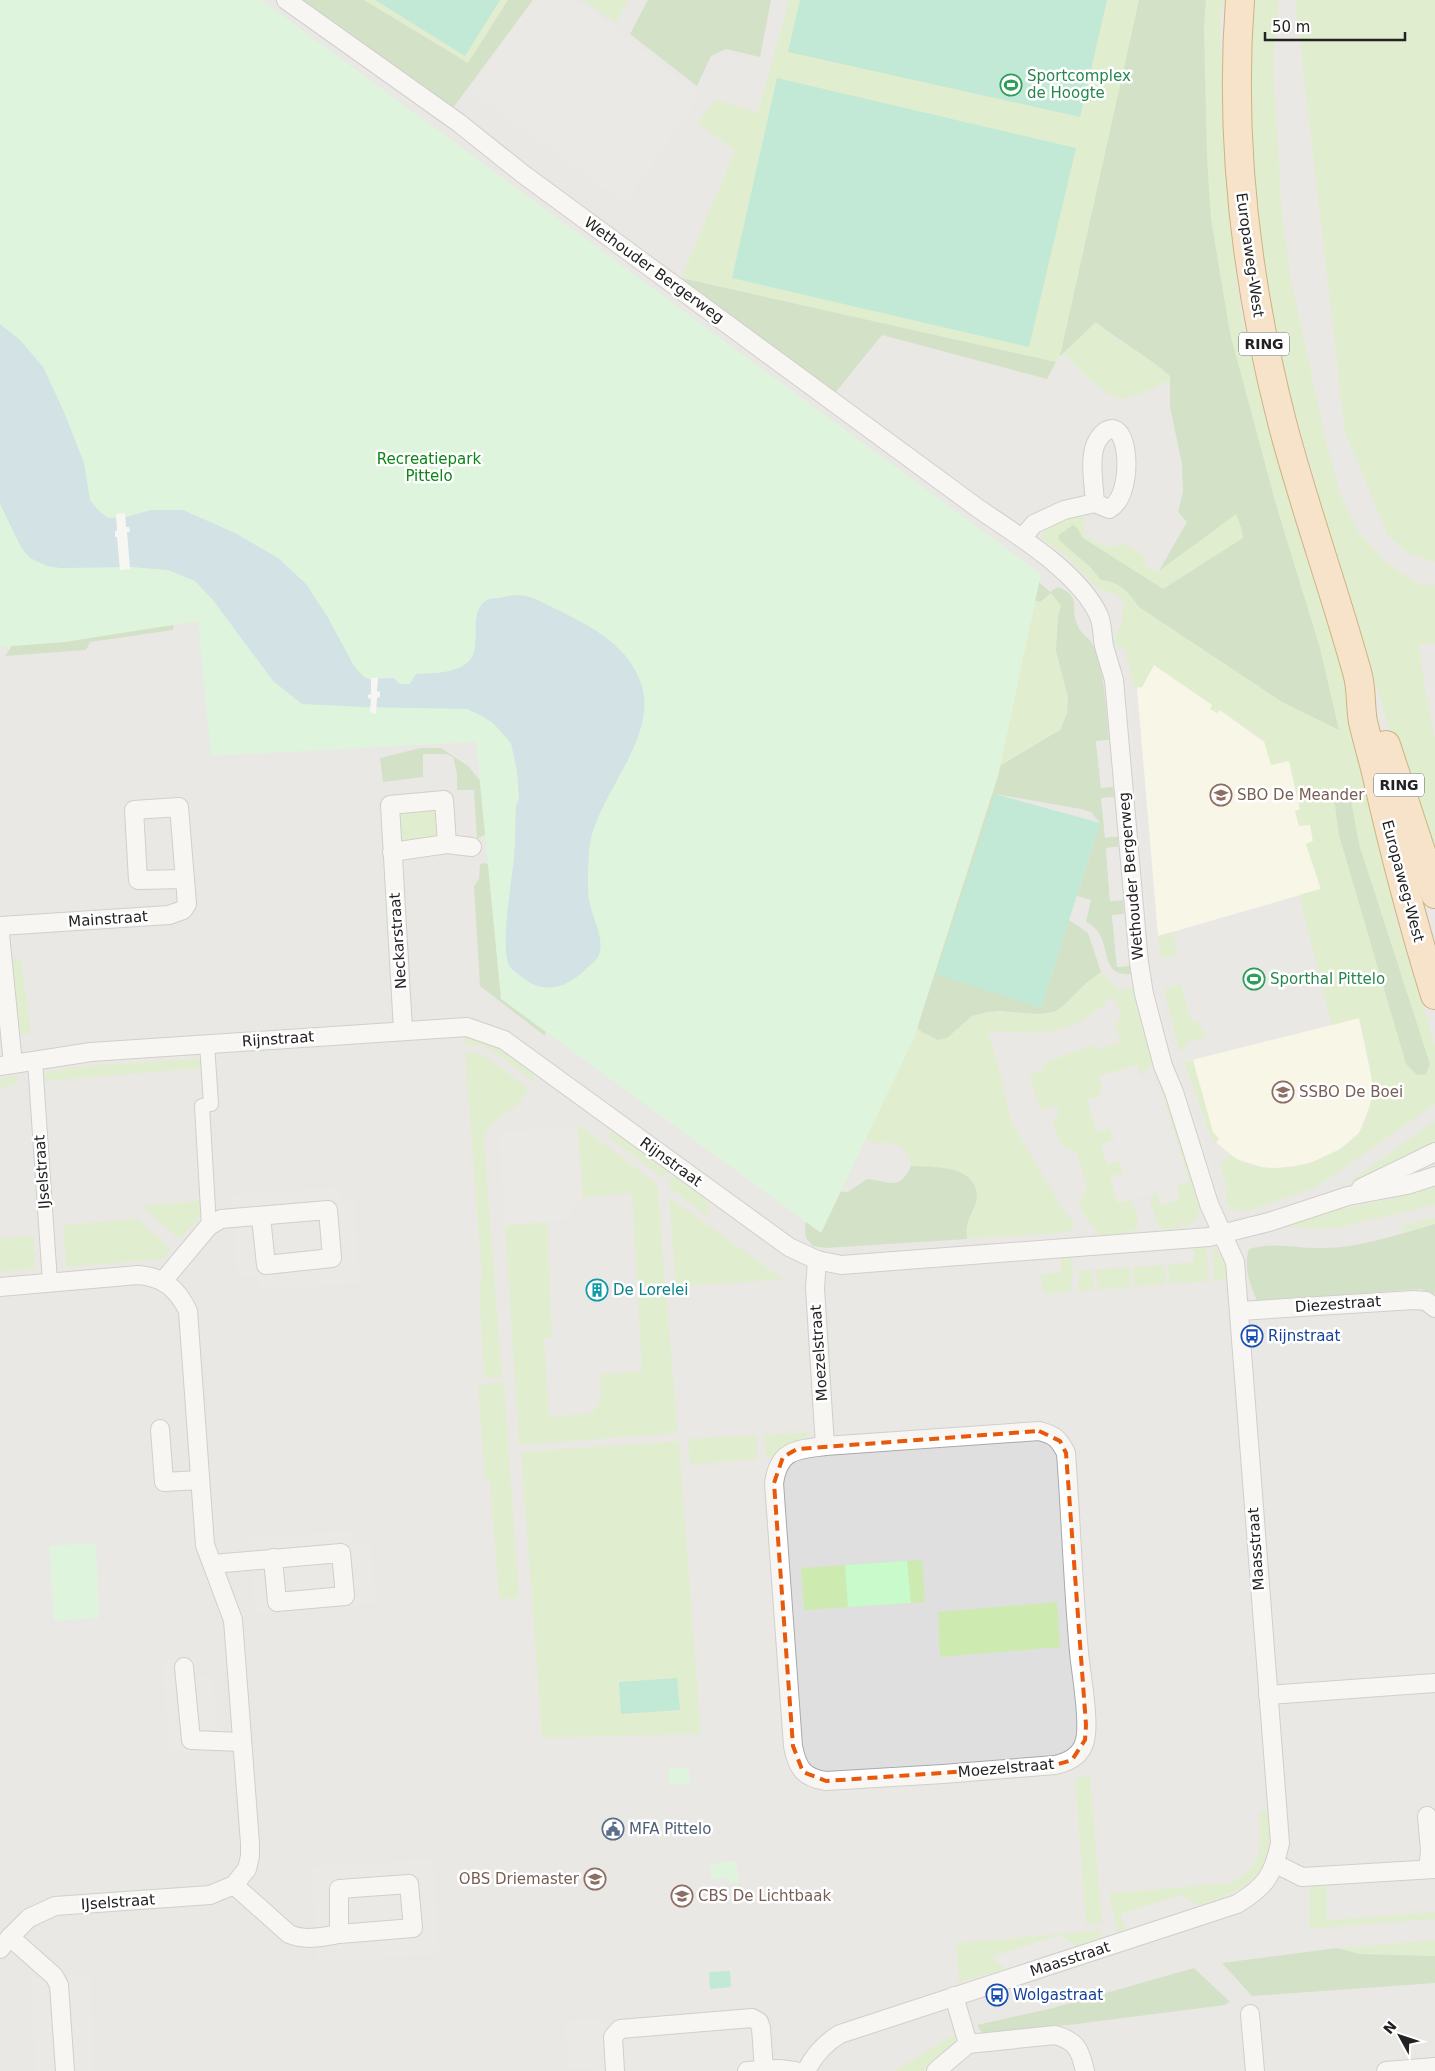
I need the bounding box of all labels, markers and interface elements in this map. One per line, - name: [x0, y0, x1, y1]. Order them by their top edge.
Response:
- scale bar: [1265, 10, 1405, 42]
- text: 50 m: [1272, 18, 1310, 36]
- place label: Sportcomplex de Hoogte: [1027, 67, 1131, 102]
- sports icon: Sportcomplex de Hoogte: [999, 73, 1023, 97]
- street label: Europaweg-West: [1232, 192, 1268, 318]
- street label: Wethouder Bergerweg: [581, 213, 727, 327]
- road number: RING: [1239, 332, 1289, 356]
- park label: Recreatiepark Pittelo: [377, 450, 481, 485]
- road number: RING: [1374, 774, 1424, 796]
- school or university icon: SBO De Meander: [1209, 783, 1233, 807]
- place label: SBO De Meander: [1237, 786, 1365, 804]
- street label: Wethouder Bergerweg: [1115, 791, 1147, 961]
- street label: Europaweg-West: [1378, 818, 1428, 944]
- street label: Neckarstraat: [386, 892, 410, 990]
- street label: Mainstraat: [68, 907, 149, 931]
- sports icon: Sporthal Pittelo: [1242, 967, 1266, 991]
- place label: Sporthal Pittelo: [1270, 970, 1385, 988]
- street label: Rijnstraat: [241, 1027, 315, 1051]
- school or university icon: SSBO De Boei: [1271, 1080, 1295, 1104]
- place label: SSBO De Boei: [1299, 1083, 1403, 1101]
- street label: Rijnstraat: [636, 1133, 706, 1191]
- street label: IJselstraat: [30, 1134, 54, 1210]
- building icon: De Lorelei: [585, 1278, 609, 1302]
- place label: De Lorelei: [613, 1281, 688, 1299]
- street label: Diezestraat: [1294, 1292, 1382, 1316]
- street label: Moezelstraat: [807, 1304, 831, 1402]
- bus stop icon: Rijnstraat: [1240, 1324, 1264, 1348]
- place label: Rijnstraat: [1268, 1327, 1341, 1345]
- street label: Maasstraat: [1244, 1507, 1268, 1591]
- street label: Moezelstraat: [957, 1755, 1055, 1781]
- public building icon: MFA Pittelo: [601, 1817, 625, 1841]
- place label: MFA Pittelo: [629, 1820, 711, 1838]
- school or university icon: OBS Driemaster: [583, 1867, 607, 1891]
- place label: OBS Driemaster: [459, 1870, 580, 1888]
- school or university icon: CBS De Lichtbaak: [670, 1884, 694, 1908]
- place label: CBS De Lichtbaak: [698, 1887, 831, 1905]
- street label: IJselstraat: [80, 1890, 156, 1914]
- street label: Maasstraat: [1028, 1938, 1112, 1980]
- bus stop icon: Wolgastraat: [985, 1983, 1009, 2007]
- place label: Wolgastraat: [1013, 1986, 1103, 2004]
- north arrow: [1375, 2011, 1425, 2061]
- text: N: [1380, 2018, 1400, 2037]

